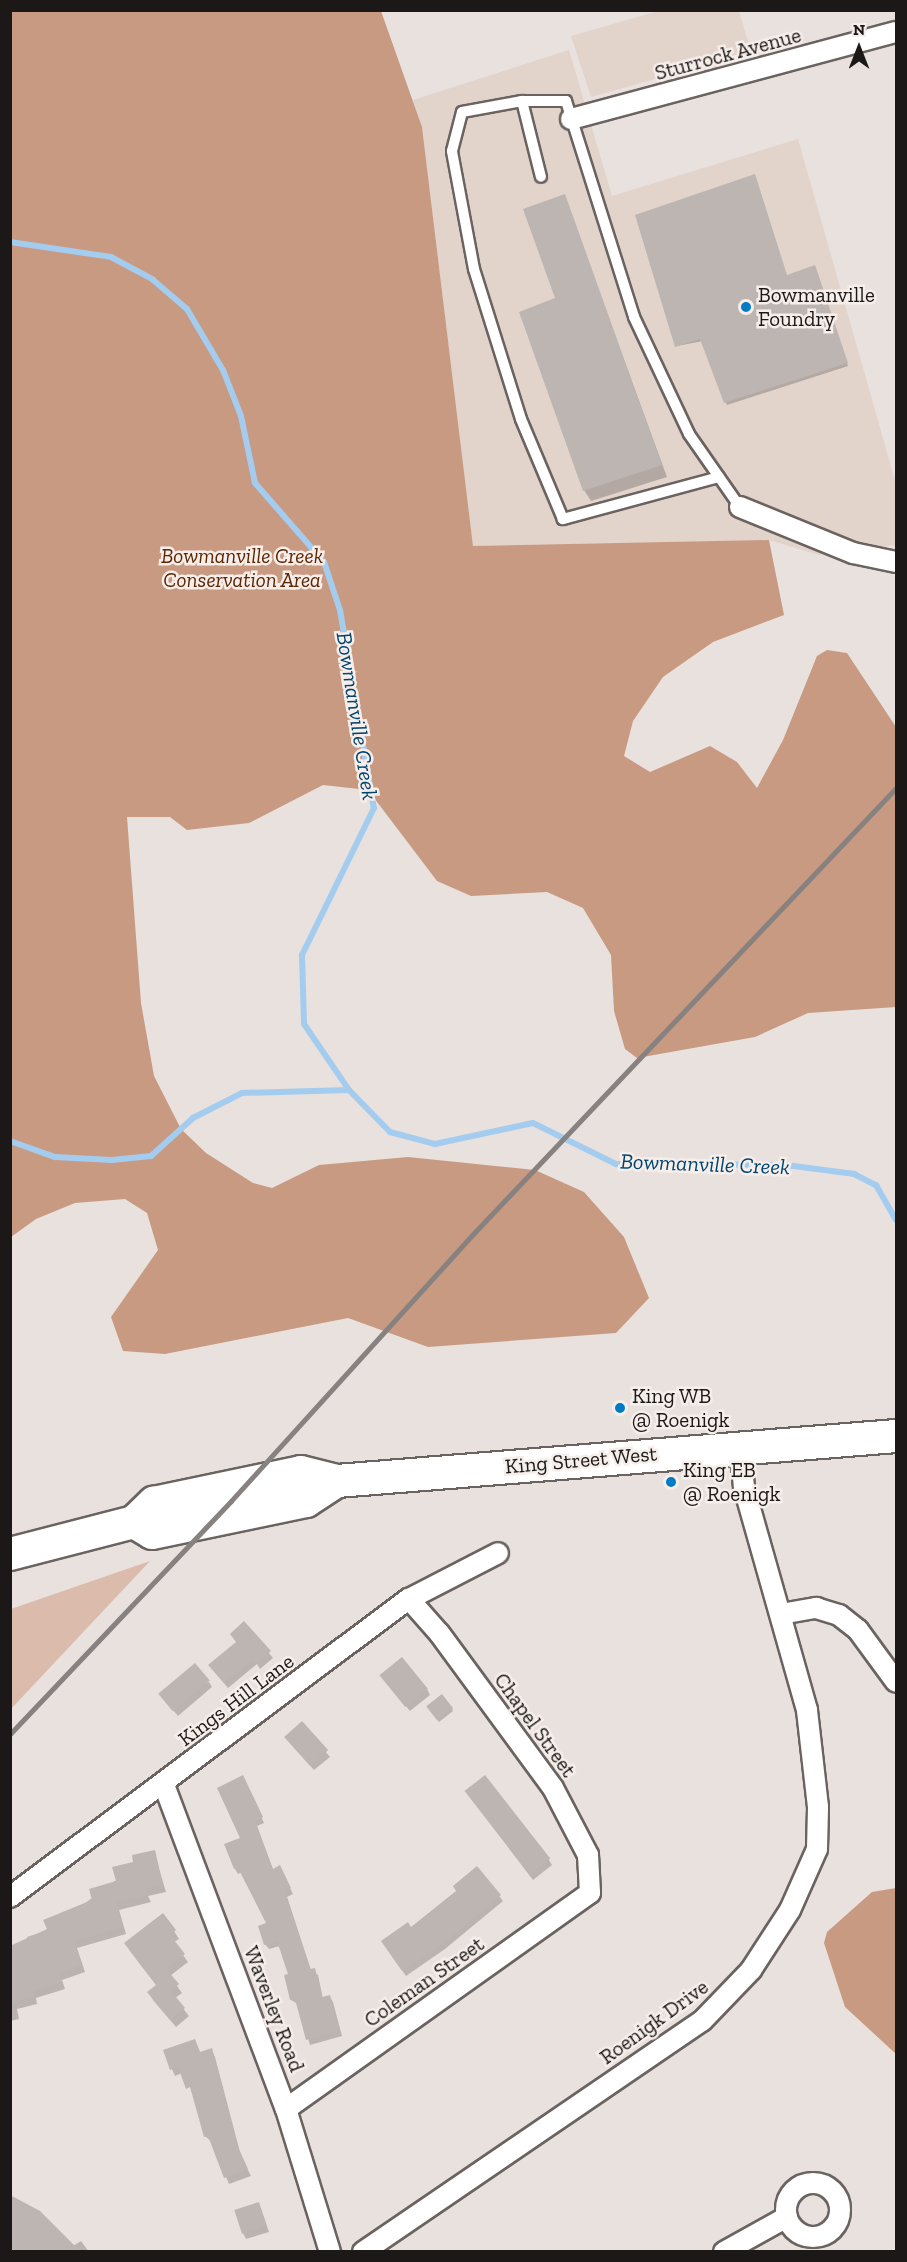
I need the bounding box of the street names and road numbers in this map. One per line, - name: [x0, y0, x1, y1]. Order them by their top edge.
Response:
- street label: Sturrock Avenue: [652, 22, 804, 86]
- street label: King Street West: [504, 1441, 658, 1479]
- street label: Kings Hill Lane: [173, 1648, 299, 1752]
- street label: Chapel Street: [489, 1668, 581, 1782]
- street label: Coleman Street: [359, 1931, 489, 2033]
- street label: Waverley Road: [238, 1942, 310, 2076]
- street label: Roenigk Drive: [595, 1974, 713, 2070]

